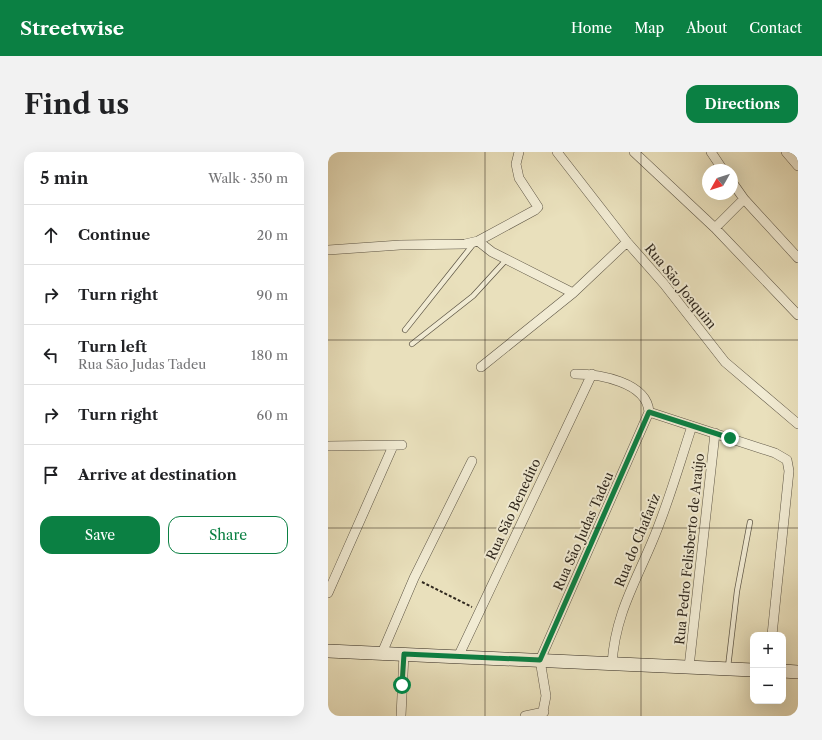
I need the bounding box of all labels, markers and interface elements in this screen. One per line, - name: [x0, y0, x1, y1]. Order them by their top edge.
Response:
- text: Streetwise: [20, 17, 124, 40]
- text: Home: [571, 19, 612, 37]
- text: Map: [634, 19, 664, 37]
- text: About: [686, 19, 727, 37]
- text: Contact: [749, 19, 802, 37]
- button: Directions: [686, 85, 798, 123]
- text: Find us: [24, 87, 129, 121]
- north arrow: [702, 164, 738, 200]
- text: 5 min: [40, 168, 88, 188]
- text: Walk · 350 m: [208, 170, 288, 186]
- icon: ahead: [40, 224, 62, 246]
- text: Continue: [78, 225, 150, 244]
- text: 20 m: [257, 227, 288, 243]
- street label: Rua São Joaquim: [642, 240, 720, 332]
- icon: right: [40, 284, 62, 306]
- text: Turn right: [78, 285, 158, 304]
- text: 90 m: [257, 287, 288, 303]
- text: Turn left: [78, 337, 147, 356]
- icon: left: [40, 344, 62, 366]
- text: 180 m: [251, 347, 288, 363]
- text: Rua São Judas Tadeu: [78, 356, 206, 372]
- icon: right: [40, 404, 62, 426]
- text: Turn right: [78, 405, 158, 424]
- text: 60 m: [257, 407, 288, 423]
- route end: [721, 429, 739, 447]
- street label: Rua Pedro Felisberto de Araújo: [671, 452, 707, 646]
- street label: Rua São Benedito: [483, 456, 543, 562]
- icon: arrive: [40, 464, 62, 486]
- text: Arrive at destination: [78, 465, 237, 484]
- street label: Rua São Judas Tadeu: [550, 469, 616, 593]
- street label: Rua do Chafariz: [611, 491, 663, 589]
- button: Save: [40, 516, 160, 554]
- button: Share: [168, 516, 288, 554]
- map controls: [750, 632, 786, 704]
- button: +: [750, 632, 786, 668]
- button: −: [750, 668, 786, 704]
- route start: [393, 676, 411, 694]

